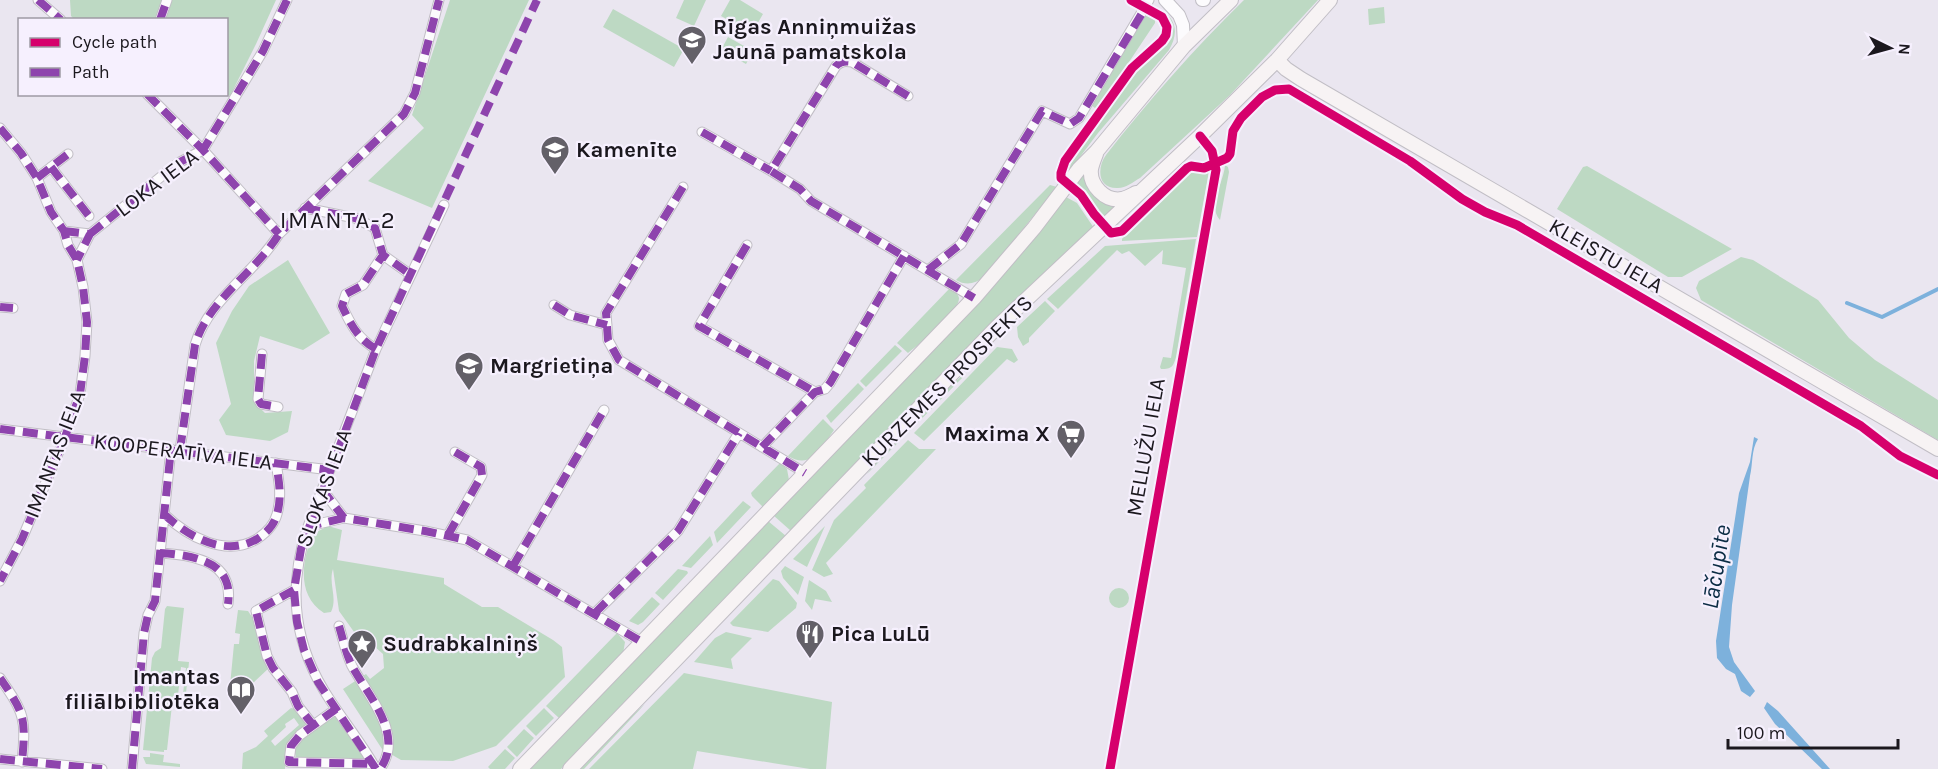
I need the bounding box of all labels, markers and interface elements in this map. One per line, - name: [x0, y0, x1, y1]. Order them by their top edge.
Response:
- place label: Rīgas Anniņmuižas Jaunā pamatskola: [713, 14, 917, 65]
- legend: [18, 18, 228, 96]
- north arrow: [1860, 18, 1920, 78]
- school or university icon: Rīgas Anniņmuižas Jaunā pamatskola: [676, 24, 708, 66]
- text: Cycle path: [72, 31, 157, 53]
- text: N: [1894, 43, 1914, 56]
- text: Path: [72, 61, 110, 83]
- school or university icon: Kamenīte: [539, 134, 571, 176]
- place label: Kamenīte: [576, 137, 677, 163]
- street label: LOKA IELA: [110, 143, 204, 223]
- district label: IMANTA-2: [280, 206, 396, 234]
- street label: KLEISTU IELA: [1544, 213, 1668, 299]
- street label: KURZEMES PROSPEKTS: [856, 290, 1038, 472]
- school or university icon: Margrietiņa: [453, 350, 485, 392]
- place label: Margrietiņa: [490, 353, 613, 379]
- street label: MELLUŽU IELA: [1121, 375, 1171, 518]
- street label: IMANTAS IELA: [19, 386, 91, 522]
- supermarket icon: Maxima X: [1055, 418, 1087, 460]
- place label: Maxima X: [944, 421, 1050, 447]
- street label: SLOKAS IELA: [291, 425, 358, 551]
- street label: KOOPERATĪVA IELA: [92, 428, 274, 476]
- water label: Lāčupīte: [1696, 523, 1736, 611]
- restaurant icon: Pica LuLū: [794, 618, 826, 660]
- place label: Pica LuLū: [831, 621, 930, 647]
- place icon: Sudrabkalniņš: [346, 628, 378, 670]
- place label: Sudrabkalniņš: [383, 631, 538, 657]
- place label: Imantas filiālbibliotēka: [64, 664, 220, 715]
- library icon: Imantas filiālbibliotēka: [225, 674, 257, 716]
- scale bar: [1728, 712, 1898, 750]
- text: 100 m: [1737, 722, 1785, 744]

